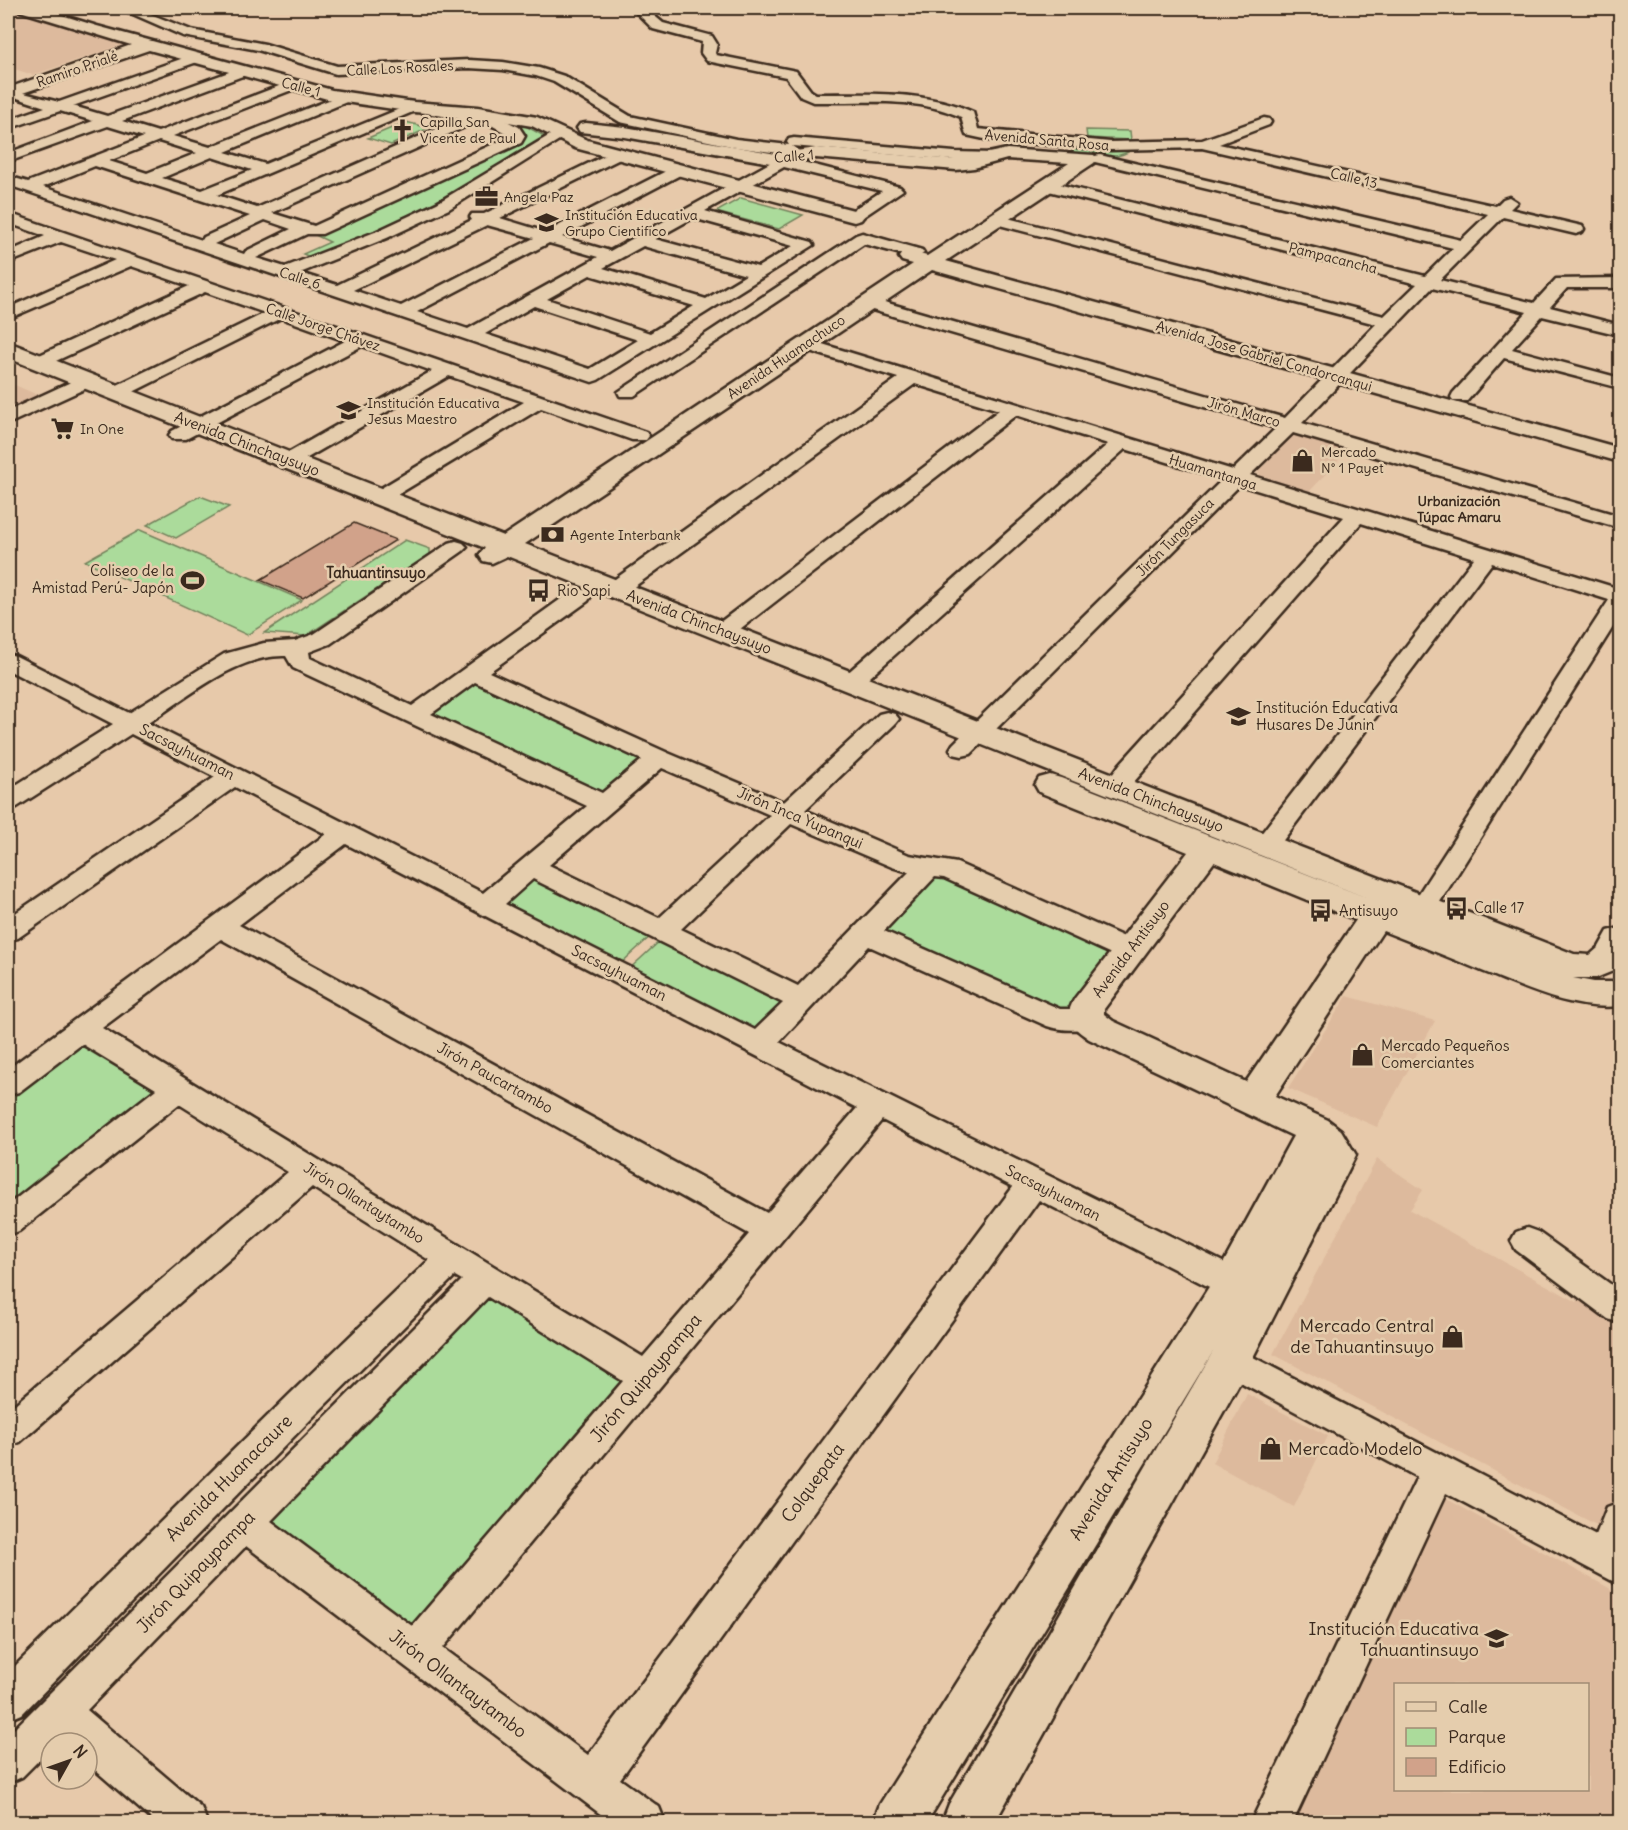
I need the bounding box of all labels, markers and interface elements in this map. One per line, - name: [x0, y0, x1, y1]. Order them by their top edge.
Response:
- street label: Ramiro Prialé: [34, 47, 120, 91]
- street label: Calle Los Rosales: [346, 56, 454, 80]
- street label: Calle 1: [279, 73, 323, 101]
- place label: Capilla San Vicente de Paul: [420, 113, 516, 147]
- church icon: Capilla San Vicente de Paul: [389, 117, 415, 143]
- street label: Avenida Santa Rosa: [984, 126, 1110, 154]
- street label: Calle 1: [773, 145, 815, 167]
- street label: Calle 13: [1329, 164, 1379, 192]
- office icon: Angela Paz: [473, 184, 499, 210]
- place label: Angela Paz: [504, 188, 574, 206]
- place label: Institución Educativa Grupo Cientifico: [565, 206, 698, 240]
- school or university icon: Institución Educativa Grupo Cientifico: [534, 210, 560, 236]
- street label: Pampacancha: [1287, 238, 1379, 278]
- street label: Calle 6: [277, 263, 323, 293]
- street label: Calle Jorge Chávez: [263, 299, 383, 355]
- street label: Avenida Huamachuco: [724, 311, 849, 403]
- street label: Avenida Jose Gabriel Condorcanqui: [1154, 316, 1374, 396]
- street label: Jirón Marco: [1205, 393, 1283, 431]
- place label: Institución Educativa Jesus Maestro: [367, 394, 500, 428]
- school or university icon: Institución Educativa Jesus Maestro: [336, 398, 362, 424]
- street label: Avenida Chinchaysuyo: [172, 407, 323, 480]
- supermarket icon: In One: [49, 416, 75, 442]
- place label: In One: [80, 420, 124, 438]
- place label: Mercado N° 1 Payet: [1321, 443, 1384, 477]
- shop icon: Mercado N° 1 Payet: [1290, 447, 1316, 473]
- street label: Huamantanga: [1167, 450, 1259, 494]
- district label: Urbanización Túpac Amaru: [1417, 492, 1501, 526]
- street label: Jirón Tungasuca: [1132, 494, 1218, 580]
- bank icon: Agente Interbank: [539, 522, 565, 548]
- place label: Agente Interbank: [570, 526, 681, 544]
- place label: Coliseo de la Amistad Perú- Japón: [32, 561, 174, 597]
- district label: Tahuantinsuyo: [326, 563, 426, 583]
- sports icon: Coliseo de la Amistad Perú- Japón: [179, 567, 205, 593]
- bus stop icon: Rio Sapi: [526, 578, 552, 604]
- place label: Rio Sapi: [557, 581, 611, 600]
- street label: Avenida Chinchaysuyo: [624, 585, 775, 658]
- place label: Institución Educativa Husares De Junin: [1256, 698, 1399, 734]
- school or university icon: Institución Educativa Husares De Junin: [1225, 704, 1251, 730]
- street label: Sacsayhuaman: [136, 719, 238, 784]
- street label: Avenida Chinchaysuyo: [1076, 763, 1227, 836]
- street label: Jirón Inca Yupanqui: [734, 782, 866, 853]
- bus stop icon: Calle 17: [1443, 895, 1469, 921]
- street label: Avenida Antisuyo: [1088, 896, 1173, 1001]
- bus stop icon: Antisuyo: [1308, 898, 1334, 924]
- place label: Calle 17: [1474, 898, 1524, 917]
- place label: Antisuyo: [1339, 901, 1398, 920]
- street label: Sacsayhuaman: [568, 940, 670, 1005]
- place label: Mercado Pequeños Comerciantes: [1381, 1036, 1510, 1072]
- street label: Jirón Paucartambo: [434, 1038, 556, 1117]
- shop icon: Mercado Pequeños Comerciantes: [1350, 1042, 1376, 1068]
- street label: Jirón Ollantaytambo: [300, 1158, 428, 1247]
- street label: Sacsayhuaman: [1002, 1160, 1104, 1225]
- street label: Jirón Quipaypampa: [585, 1309, 706, 1447]
- place label: Mercado Central de Tahuantinsuyo: [1290, 1314, 1434, 1358]
- shop icon: Mercado Central de Tahuantinsuyo: [1439, 1323, 1465, 1349]
- street label: Avenida Huanacaure: [160, 1409, 297, 1546]
- street label: Avenida Antisuyo: [1064, 1413, 1158, 1544]
- shop icon: Mercado Modelo: [1257, 1436, 1283, 1462]
- place label: Mercado Modelo: [1288, 1437, 1422, 1460]
- street label: Colquepata: [776, 1438, 849, 1527]
- street label: Jirón Quipaypampa: [131, 1506, 260, 1638]
- place label: Institución Educativa Tahuantinsuyo: [1308, 1617, 1479, 1661]
- street label: Jirón Ollantaytambo: [385, 1624, 532, 1743]
- school or university icon: Institución Educativa Tahuantinsuyo: [1484, 1626, 1510, 1652]
- legend: [1394, 1683, 1589, 1791]
- text: Calle: [1448, 1695, 1488, 1718]
- text: Parque: [1448, 1725, 1506, 1748]
- north arrow: [39, 1731, 99, 1791]
- text: N: [69, 1741, 92, 1762]
- text: Edificio: [1448, 1755, 1506, 1778]

